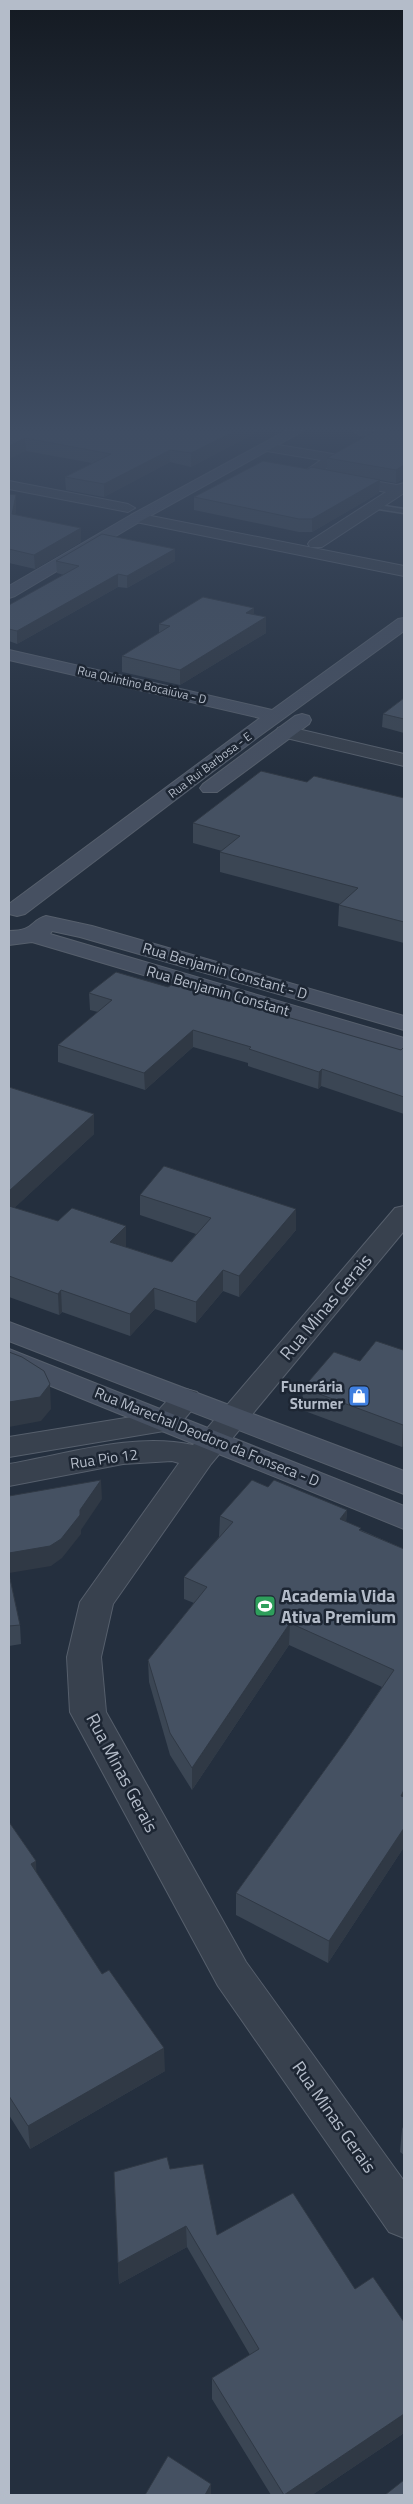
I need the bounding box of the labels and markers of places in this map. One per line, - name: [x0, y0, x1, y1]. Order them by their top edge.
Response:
- place label: Funerária Sturmer: [281, 1375, 343, 1415]
- shop icon: Funerária Sturmer: [347, 1384, 371, 1408]
- place label: Academia Vida Ativa Premium: [281, 1582, 396, 1630]
- sports icon: Academia Vida Ativa Premium: [253, 1594, 277, 1618]

